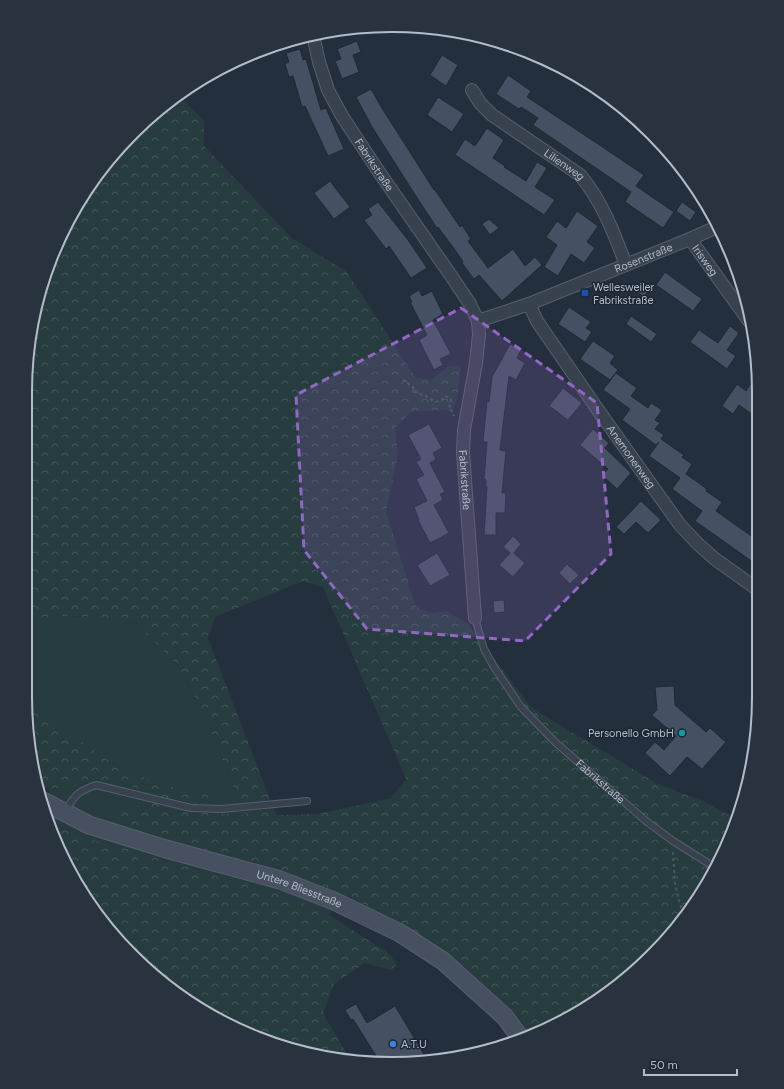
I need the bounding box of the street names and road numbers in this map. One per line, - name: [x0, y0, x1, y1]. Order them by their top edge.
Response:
- street label: Fabrikstraße: [352, 136, 396, 194]
- street label: Lilienweg: [541, 146, 587, 183]
- street label: Rosenstraße: [613, 241, 674, 276]
- street label: Irisweg: [689, 242, 720, 279]
- street label: Anemonenweg: [604, 423, 658, 491]
- street label: Fabrikstraße: [456, 449, 473, 510]
- street label: Fabrikstraße: [573, 757, 627, 807]
- street label: Untere Bliesstraße: [255, 868, 344, 911]

